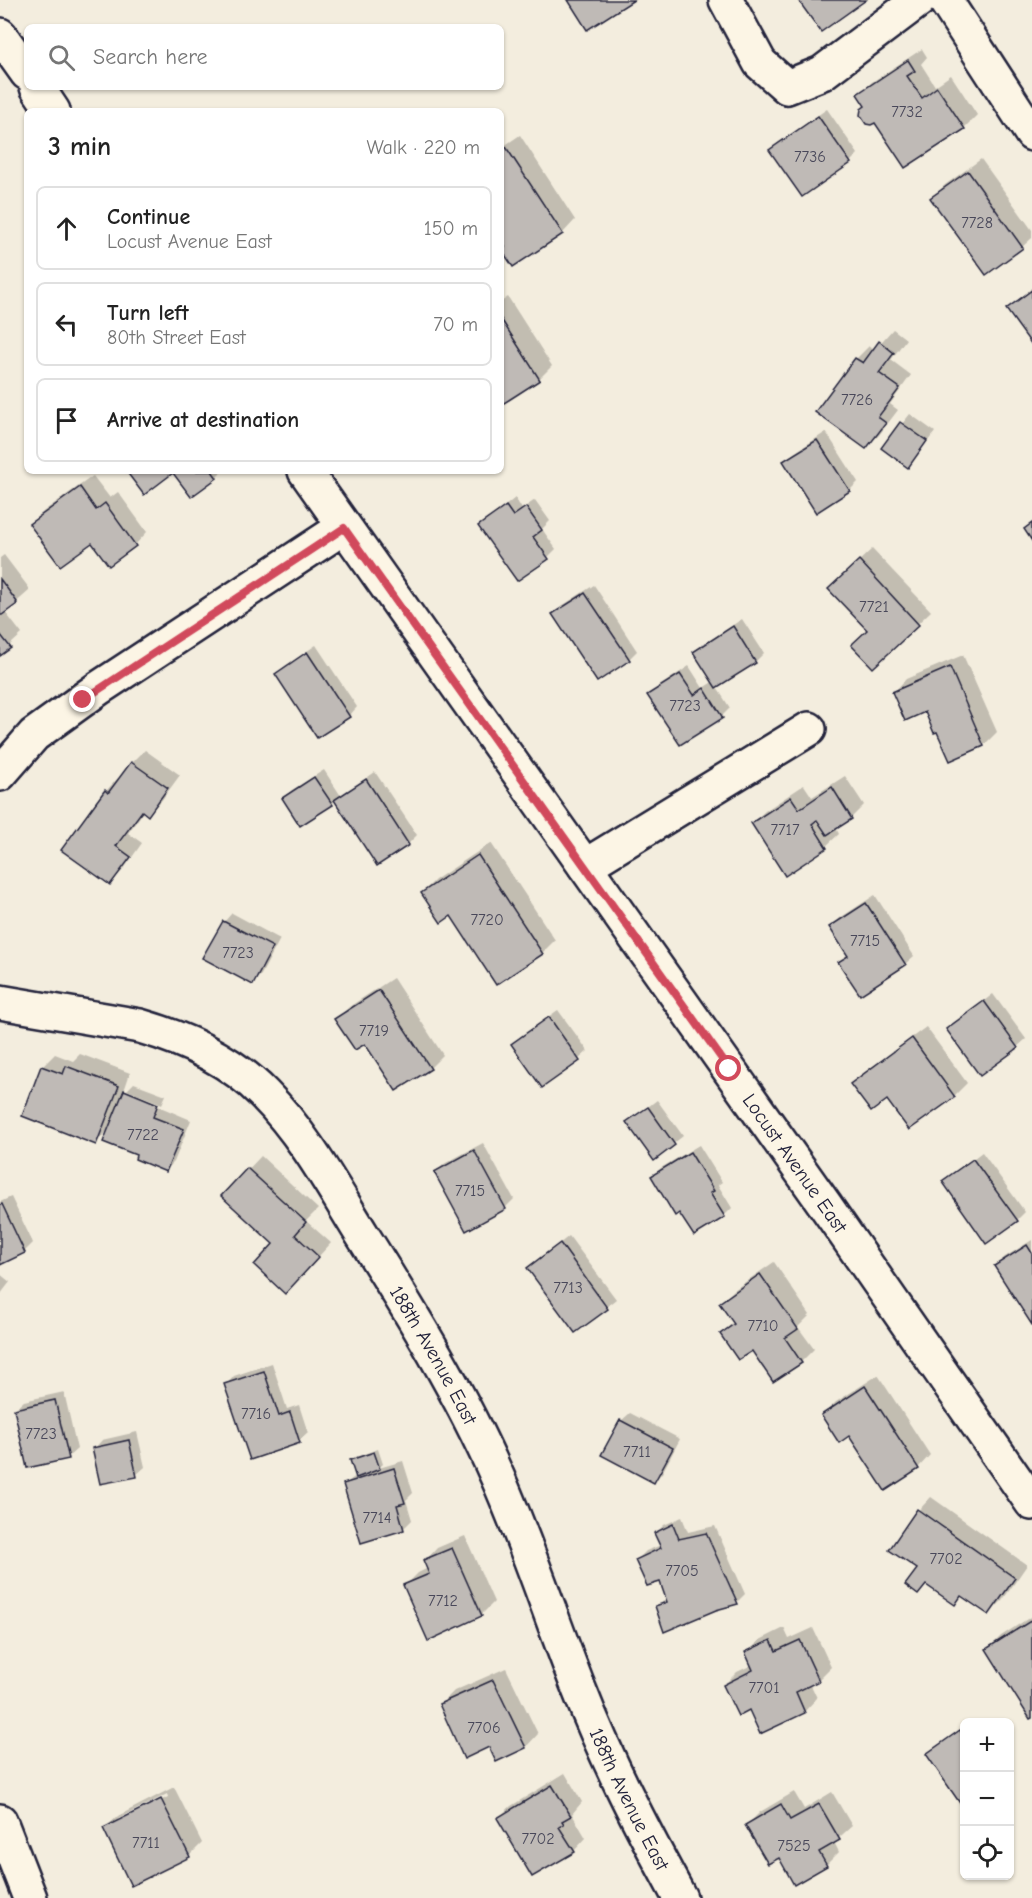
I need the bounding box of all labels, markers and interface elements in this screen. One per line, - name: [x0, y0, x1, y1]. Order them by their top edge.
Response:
- search box: [24, 24, 504, 90]
- icon: search: [45, 41, 78, 74]
- text: Search here: [93, 44, 208, 70]
- house number: 7732: [891, 103, 923, 121]
- text: 3 min: [48, 132, 111, 162]
- text: Walk · 220 m: [366, 136, 480, 159]
- house number: 7736: [794, 148, 826, 166]
- text: Continue: [107, 204, 190, 230]
- icon: ahead: [50, 212, 83, 245]
- house number: 7728: [961, 214, 993, 232]
- text: 150 m: [424, 217, 478, 240]
- text: Locust Avenue East: [107, 230, 272, 253]
- text: Turn left: [107, 300, 189, 326]
- icon: left: [50, 308, 83, 341]
- text: 70 m: [433, 313, 478, 336]
- text: 80th Street East: [107, 326, 246, 349]
- house number: 7726: [841, 391, 873, 409]
- icon: arrive: [50, 404, 83, 437]
- text: Arrive at destination: [107, 407, 299, 433]
- house number: 7721: [859, 598, 889, 616]
- route end: [69, 686, 95, 712]
- house number: 7723: [669, 697, 701, 715]
- house number: 7717: [770, 821, 800, 839]
- house number: 7720: [470, 911, 504, 929]
- house number: 7715: [850, 932, 880, 950]
- house number: 7723: [222, 944, 254, 962]
- house number: 7719: [359, 1022, 389, 1040]
- route start: [715, 1055, 741, 1081]
- street label: Locust Avenue East: [738, 1089, 853, 1238]
- house number: 7722: [127, 1126, 159, 1144]
- house number: 7715: [455, 1182, 485, 1200]
- house number: 7713: [553, 1279, 583, 1297]
- street label: 188th Avenue East: [385, 1281, 483, 1429]
- house number: 7710: [747, 1317, 779, 1335]
- house number: 7716: [241, 1405, 271, 1423]
- house number: 7723: [25, 1425, 57, 1443]
- house number: 7711: [623, 1443, 651, 1461]
- house number: 7714: [362, 1509, 392, 1527]
- house number: 7702: [929, 1550, 963, 1568]
- house number: 7705: [665, 1562, 699, 1580]
- house number: 7712: [428, 1592, 458, 1610]
- house number: 7701: [748, 1679, 780, 1697]
- map controls: [960, 1718, 1014, 1880]
- button: +: [960, 1718, 1014, 1772]
- house number: 7706: [467, 1719, 501, 1737]
- street label: 188th Avenue East: [585, 1724, 675, 1875]
- button: −: [960, 1772, 1014, 1826]
- button: locate: [960, 1826, 1014, 1880]
- house number: 7702: [521, 1830, 555, 1848]
- house number: 7711: [132, 1834, 160, 1852]
- house number: 7525: [777, 1837, 811, 1855]

